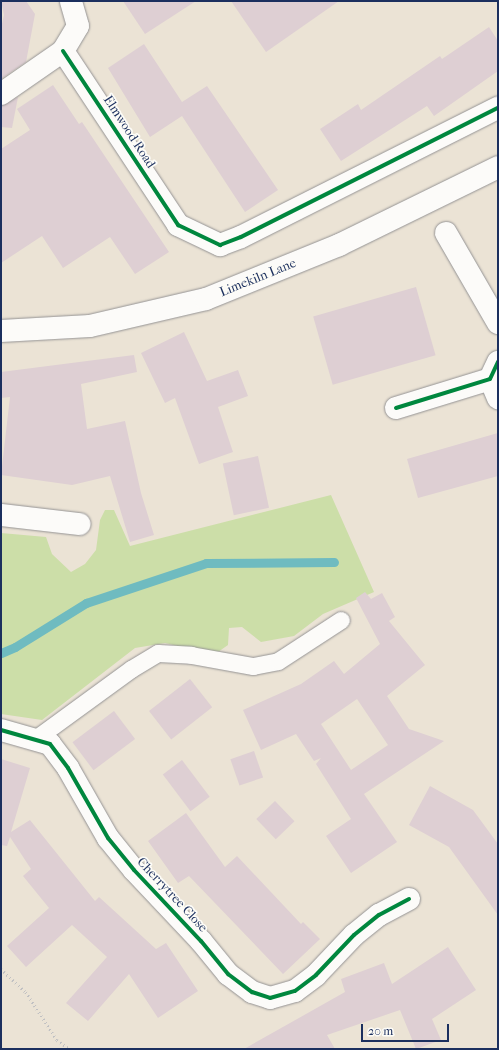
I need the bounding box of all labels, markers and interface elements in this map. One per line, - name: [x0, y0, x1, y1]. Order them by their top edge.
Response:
- street label: Elmwood Road: [100, 93, 158, 171]
- street label: Limekiln Lane: [217, 256, 299, 300]
- street label: Cherrytree Close: [133, 854, 211, 936]
- scale bar: [363, 1016, 451, 1042]
- text: 20 m: [368, 1024, 393, 1038]

